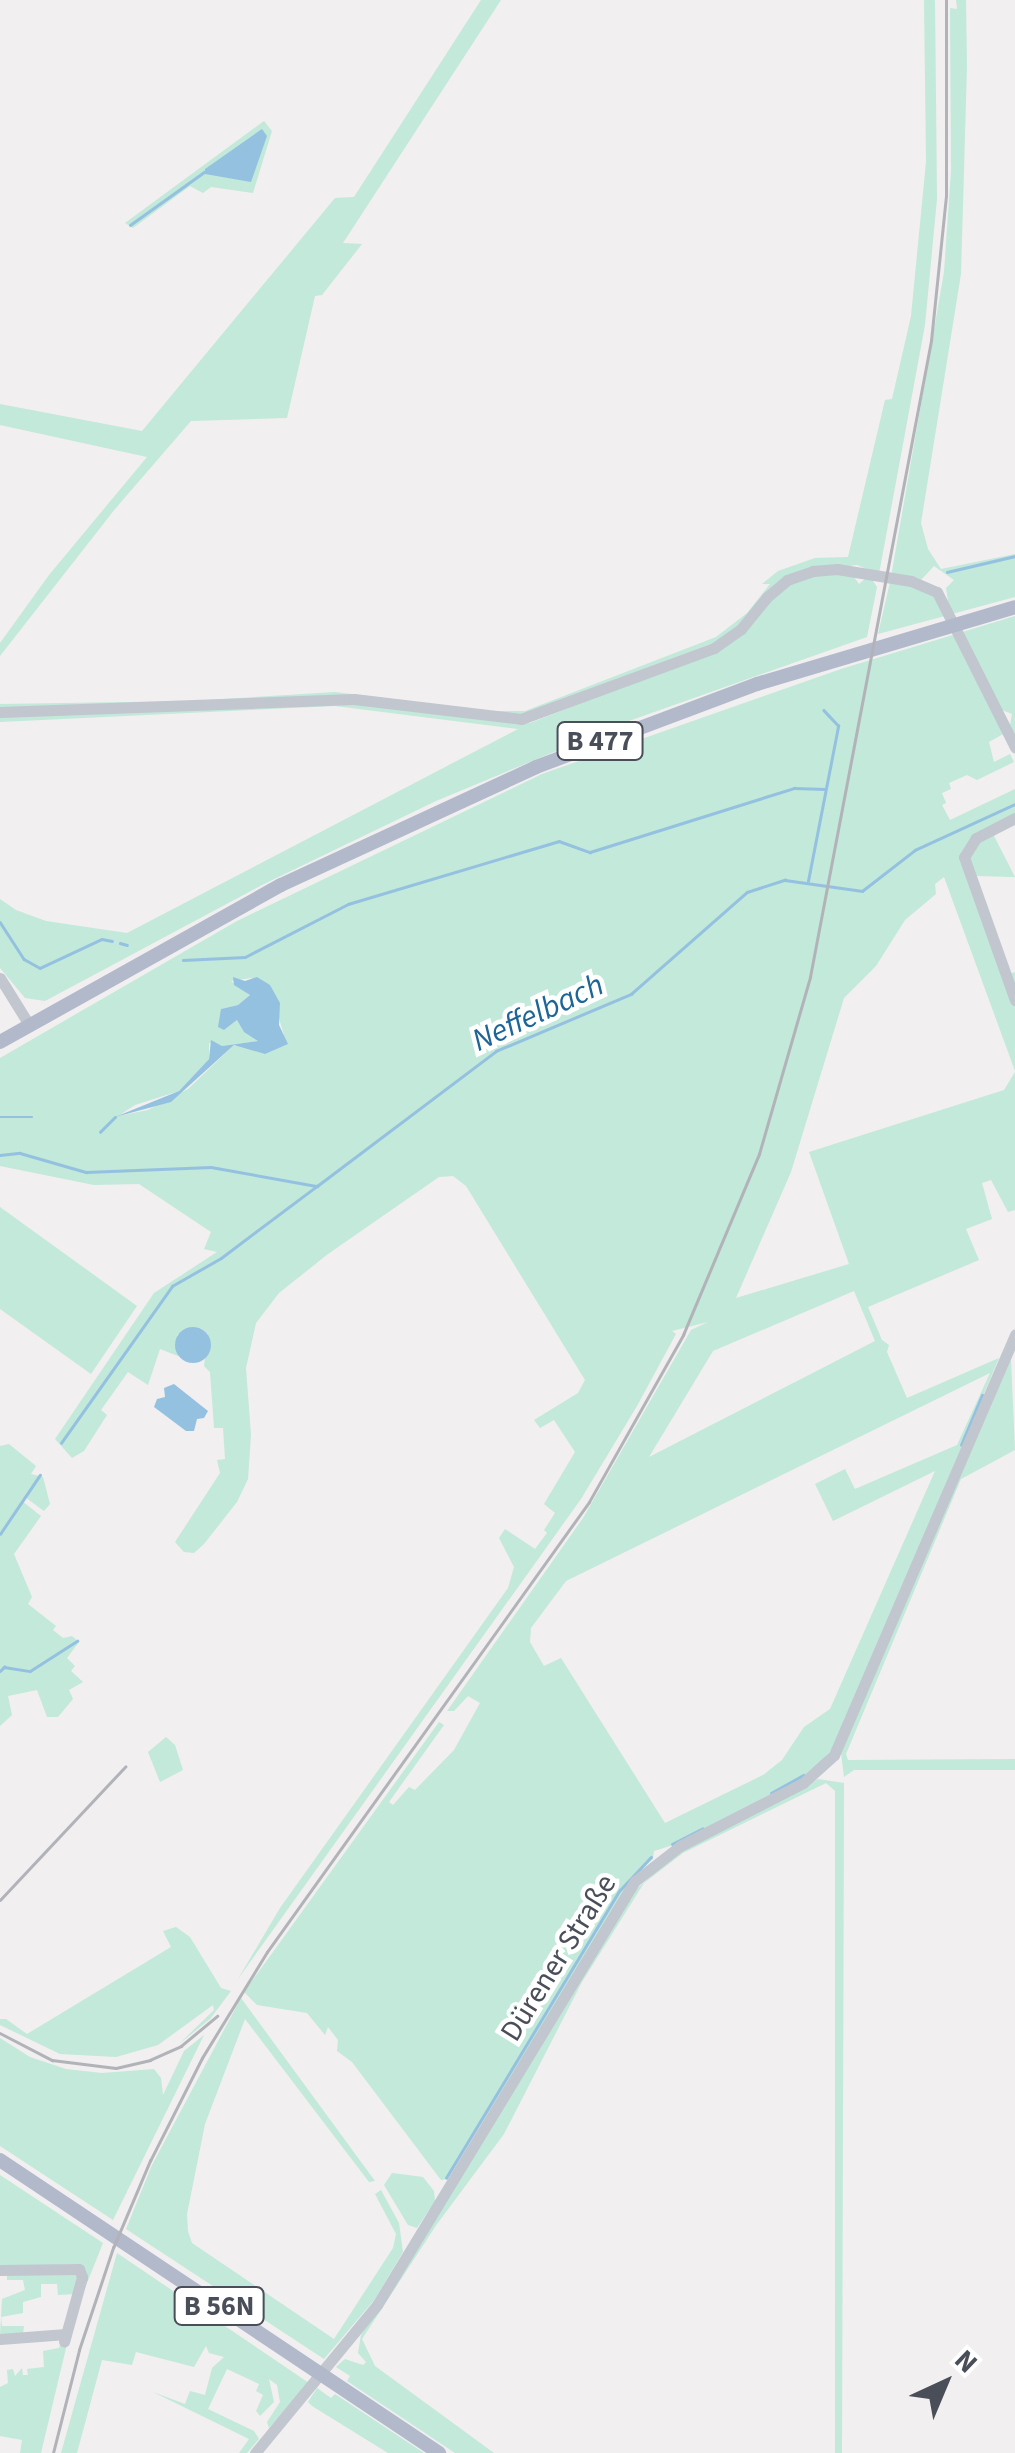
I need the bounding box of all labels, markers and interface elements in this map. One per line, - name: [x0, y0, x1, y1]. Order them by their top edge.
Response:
- road number: B 477: [555, 718, 645, 764]
- water label: Neffelbach: [466, 966, 610, 1060]
- street label: Dürener Straße: [493, 1868, 625, 2048]
- road number: B 56N: [172, 2283, 266, 2329]
- north arrow: [895, 2333, 995, 2433]
- text: N: [945, 2341, 986, 2382]

